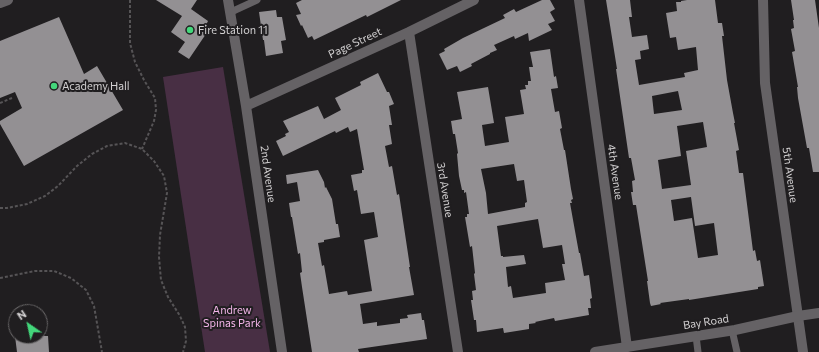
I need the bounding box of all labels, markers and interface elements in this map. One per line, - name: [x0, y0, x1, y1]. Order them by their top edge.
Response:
- place label: Fire Station 11: [198, 23, 268, 37]
- marker: Fire Station 11: [185, 25, 195, 35]
- street label: Page Street: [326, 25, 384, 61]
- place label: Academy Hall: [62, 79, 130, 93]
- marker: Academy Hall: [49, 81, 59, 91]
- street label: 4th Avenue: [605, 143, 625, 201]
- street label: 2nd Avenue: [257, 145, 279, 203]
- street label: 5th Avenue: [780, 146, 800, 204]
- street label: 3rd Avenue: [434, 162, 456, 218]
- park label: Andrew Spinas Park: [203, 303, 261, 329]
- north arrow: [8, 304, 48, 344]
- text: N: [15, 307, 29, 322]
- street label: Bay Road: [682, 312, 730, 332]

